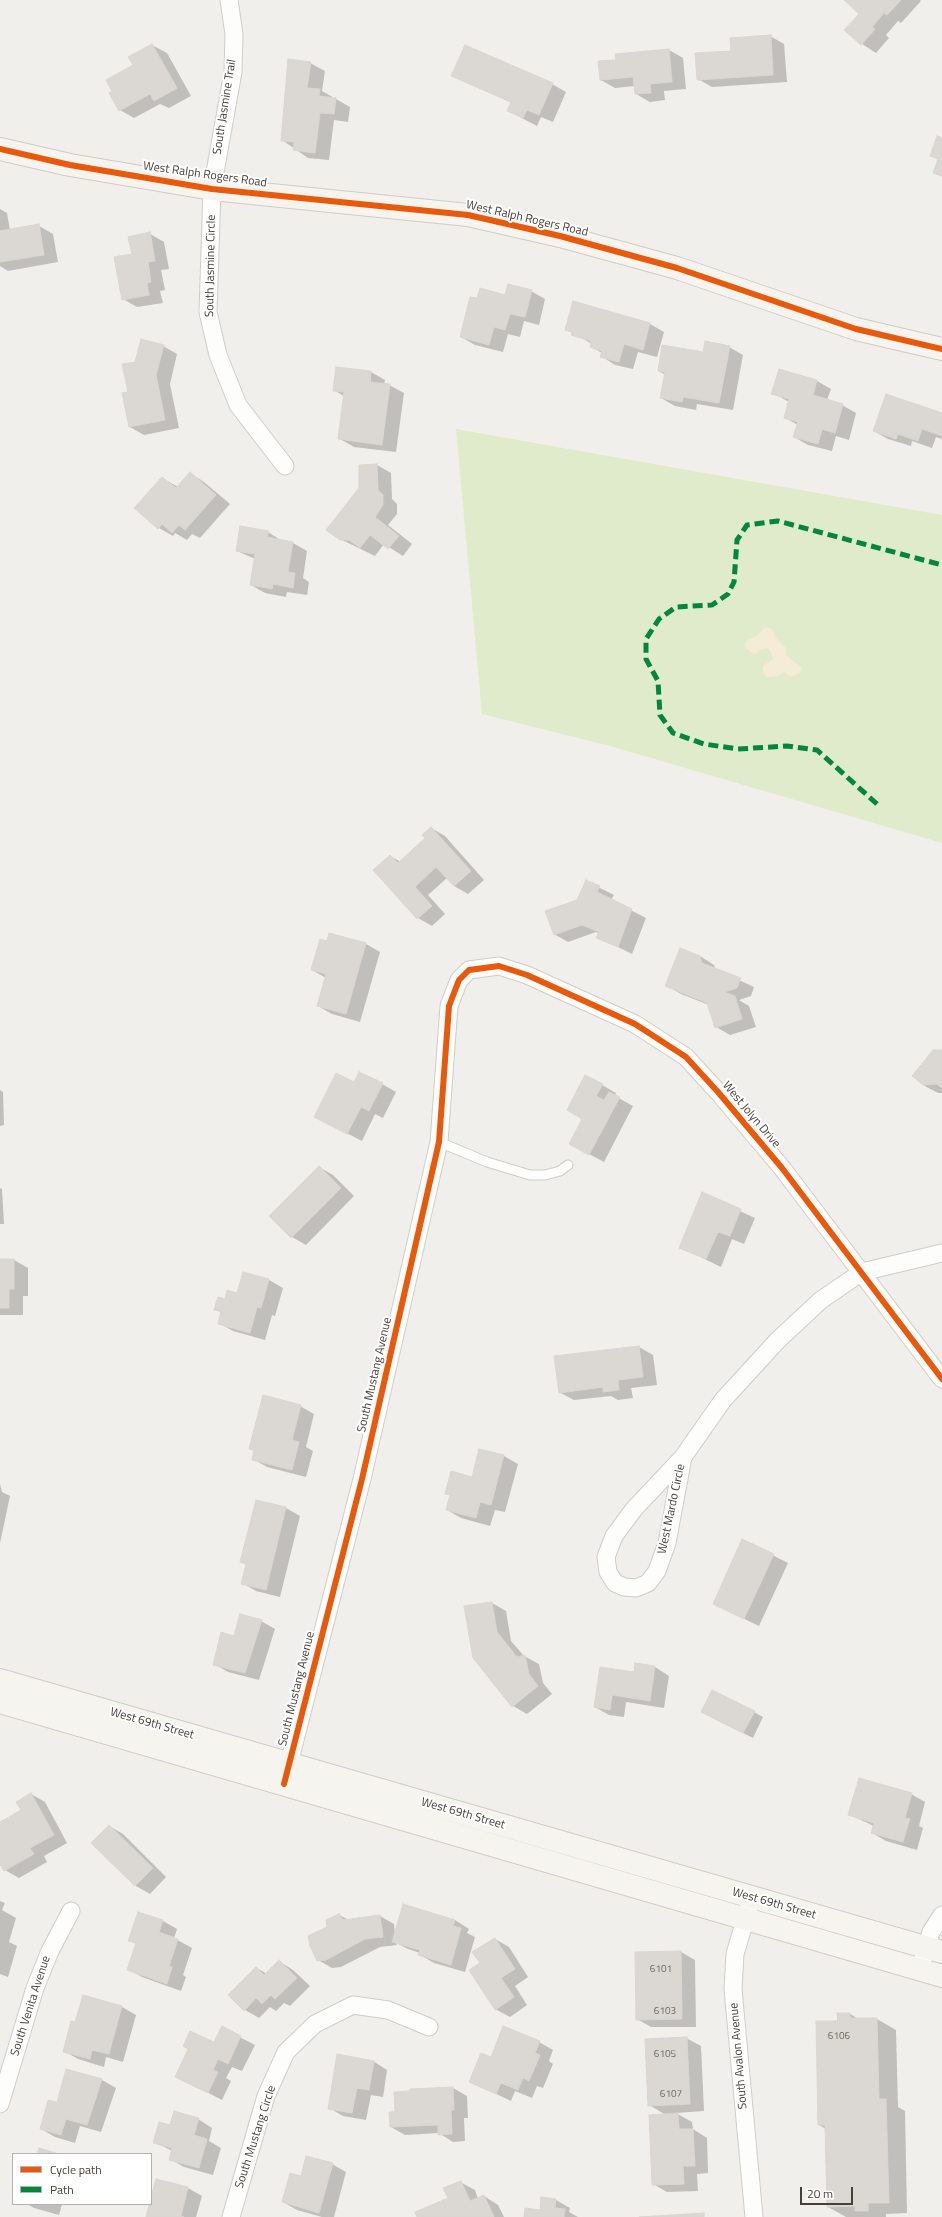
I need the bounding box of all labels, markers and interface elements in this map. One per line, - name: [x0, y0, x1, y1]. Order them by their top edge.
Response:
- street label: South Jasmine Trail: [210, 58, 240, 156]
- street label: West Ralph Rogers Road: [142, 159, 268, 191]
- street label: West Ralph Rogers Road: [465, 198, 589, 240]
- street label: South Jasmine Circle: [203, 215, 219, 317]
- street label: West Jolyn Drive: [719, 1079, 783, 1151]
- street label: South Mustang Avenue: [355, 1316, 395, 1434]
- street label: West Mardo Circle: [655, 1463, 689, 1555]
- street label: South Mustang Avenue: [276, 1630, 318, 1748]
- street label: West 69th Street: [108, 1705, 196, 1743]
- street label: West 69th Street: [419, 1795, 507, 1833]
- street label: West 69th Street: [730, 1885, 818, 1923]
- street label: South Venita Avenue: [8, 1954, 54, 2058]
- house number: 6101: [650, 1964, 672, 1976]
- street label: South Avalon Avenue: [727, 2002, 751, 2110]
- house number: 6103: [654, 2006, 676, 2018]
- house number: 6106: [828, 2031, 850, 2043]
- house number: 6105: [654, 2049, 676, 2061]
- street label: South Mustang Circle: [233, 2084, 279, 2190]
- house number: 6107: [660, 2089, 682, 2101]
- legend: [12, 2153, 152, 2205]
- text: Cycle path: [50, 2160, 102, 2179]
- scale bar: [802, 2179, 855, 2205]
- text: Path: [50, 2180, 74, 2199]
- text: 20 m: [807, 2184, 833, 2203]

